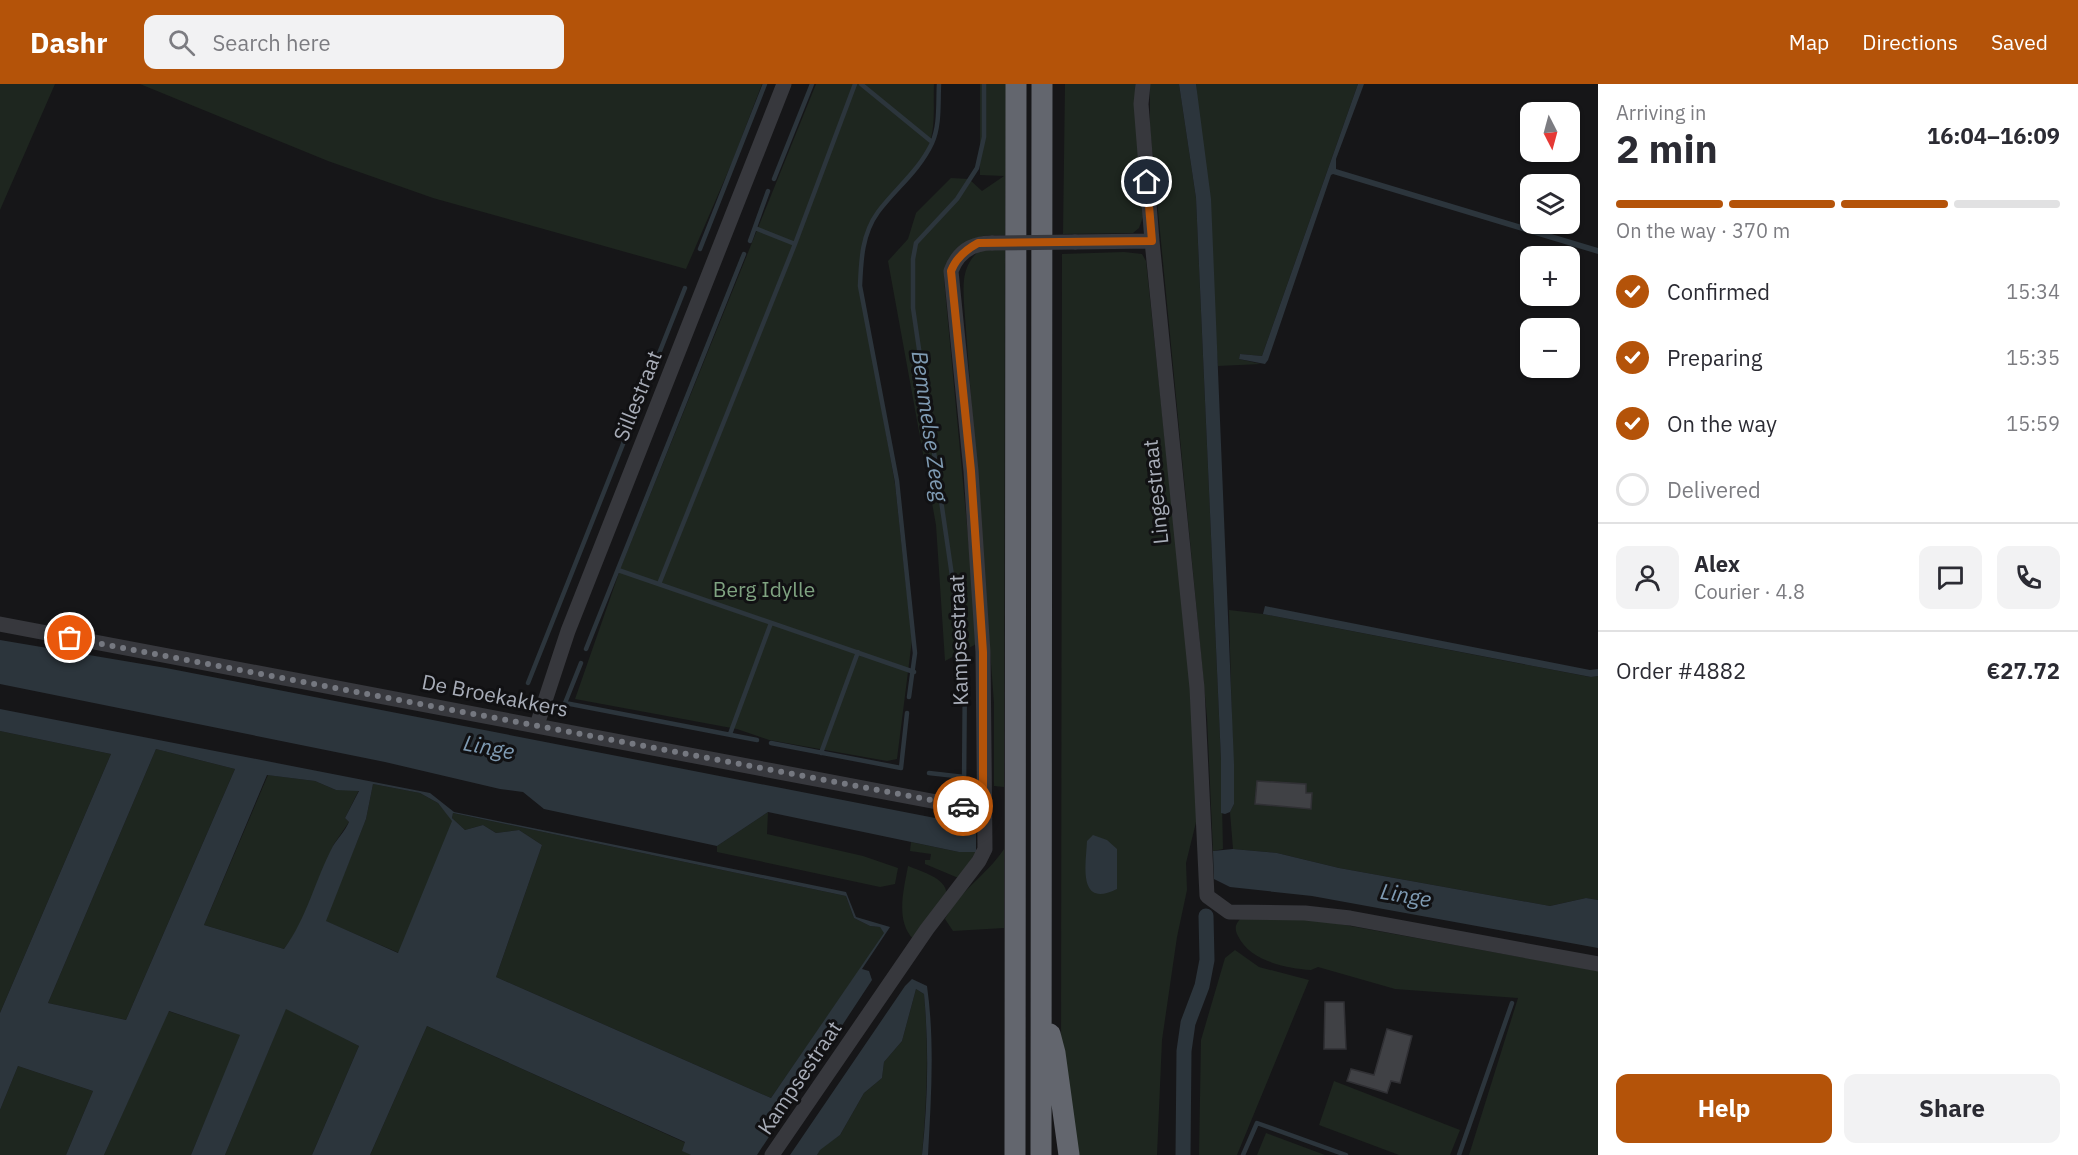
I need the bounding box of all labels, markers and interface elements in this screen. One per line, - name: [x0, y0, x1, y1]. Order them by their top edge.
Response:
- search box: [144, 15, 564, 69]
- text: Dashr: [30, 24, 108, 61]
- icon: search: [165, 26, 198, 59]
- text: Search here: [213, 28, 331, 57]
- text: Map: [1789, 28, 1829, 56]
- text: Directions: [1862, 28, 1958, 56]
- text: Saved: [1991, 28, 2048, 56]
- text: Arriving in: [1616, 99, 1706, 126]
- north arrow: [1520, 102, 1580, 162]
- map controls: [1520, 102, 1580, 378]
- text: 16:04–16:09: [1927, 121, 2060, 150]
- text: 2 min: [1616, 123, 1718, 174]
- pin: [1121, 156, 1172, 207]
- icon: home: [1130, 165, 1163, 198]
- button: layers: [1520, 174, 1580, 234]
- text: On the way · 370 m: [1616, 217, 1790, 244]
- button: +: [1520, 246, 1580, 306]
- icon: check: [1616, 275, 1649, 308]
- text: Confirmed: [1667, 277, 1770, 306]
- text: 15:34: [2006, 278, 2060, 305]
- button: −: [1520, 318, 1580, 378]
- icon: check: [1616, 341, 1649, 374]
- text: Preparing: [1667, 343, 1762, 372]
- text: 15:35: [2006, 344, 2060, 371]
- street label: Sillestraat: [606, 346, 668, 445]
- water label: Bemmelse Zeeg: [906, 349, 956, 504]
- icon: check: [1616, 407, 1649, 440]
- text: On the way: [1667, 409, 1777, 438]
- text: 15:59: [2006, 410, 2060, 437]
- street label: Lingestraat: [1136, 438, 1174, 546]
- text: Delivered: [1667, 475, 1761, 504]
- button: person: [1616, 546, 1679, 609]
- button: chat: [1919, 546, 1982, 609]
- button: phone: [1997, 546, 2060, 609]
- text: Alex: [1694, 549, 1740, 578]
- street label: Kampsestraat: [942, 574, 974, 706]
- park label: Berg Idylle: [713, 575, 815, 603]
- text: Courier · 4.8: [1694, 578, 1805, 605]
- pin: [44, 612, 95, 663]
- icon: bag: [53, 621, 86, 654]
- text: Order #4882: [1616, 656, 1746, 685]
- text: €27.72: [1987, 656, 2060, 685]
- street label: De Broekakkers: [420, 667, 571, 723]
- water label: Linge: [461, 727, 517, 766]
- courier: [933, 776, 993, 836]
- icon: car: [947, 790, 980, 823]
- water label: Linge: [1378, 876, 1434, 913]
- street label: Kampsestraat: [751, 1015, 848, 1140]
- button: Help: [1616, 1074, 1832, 1143]
- button: Share: [1844, 1074, 2060, 1143]

